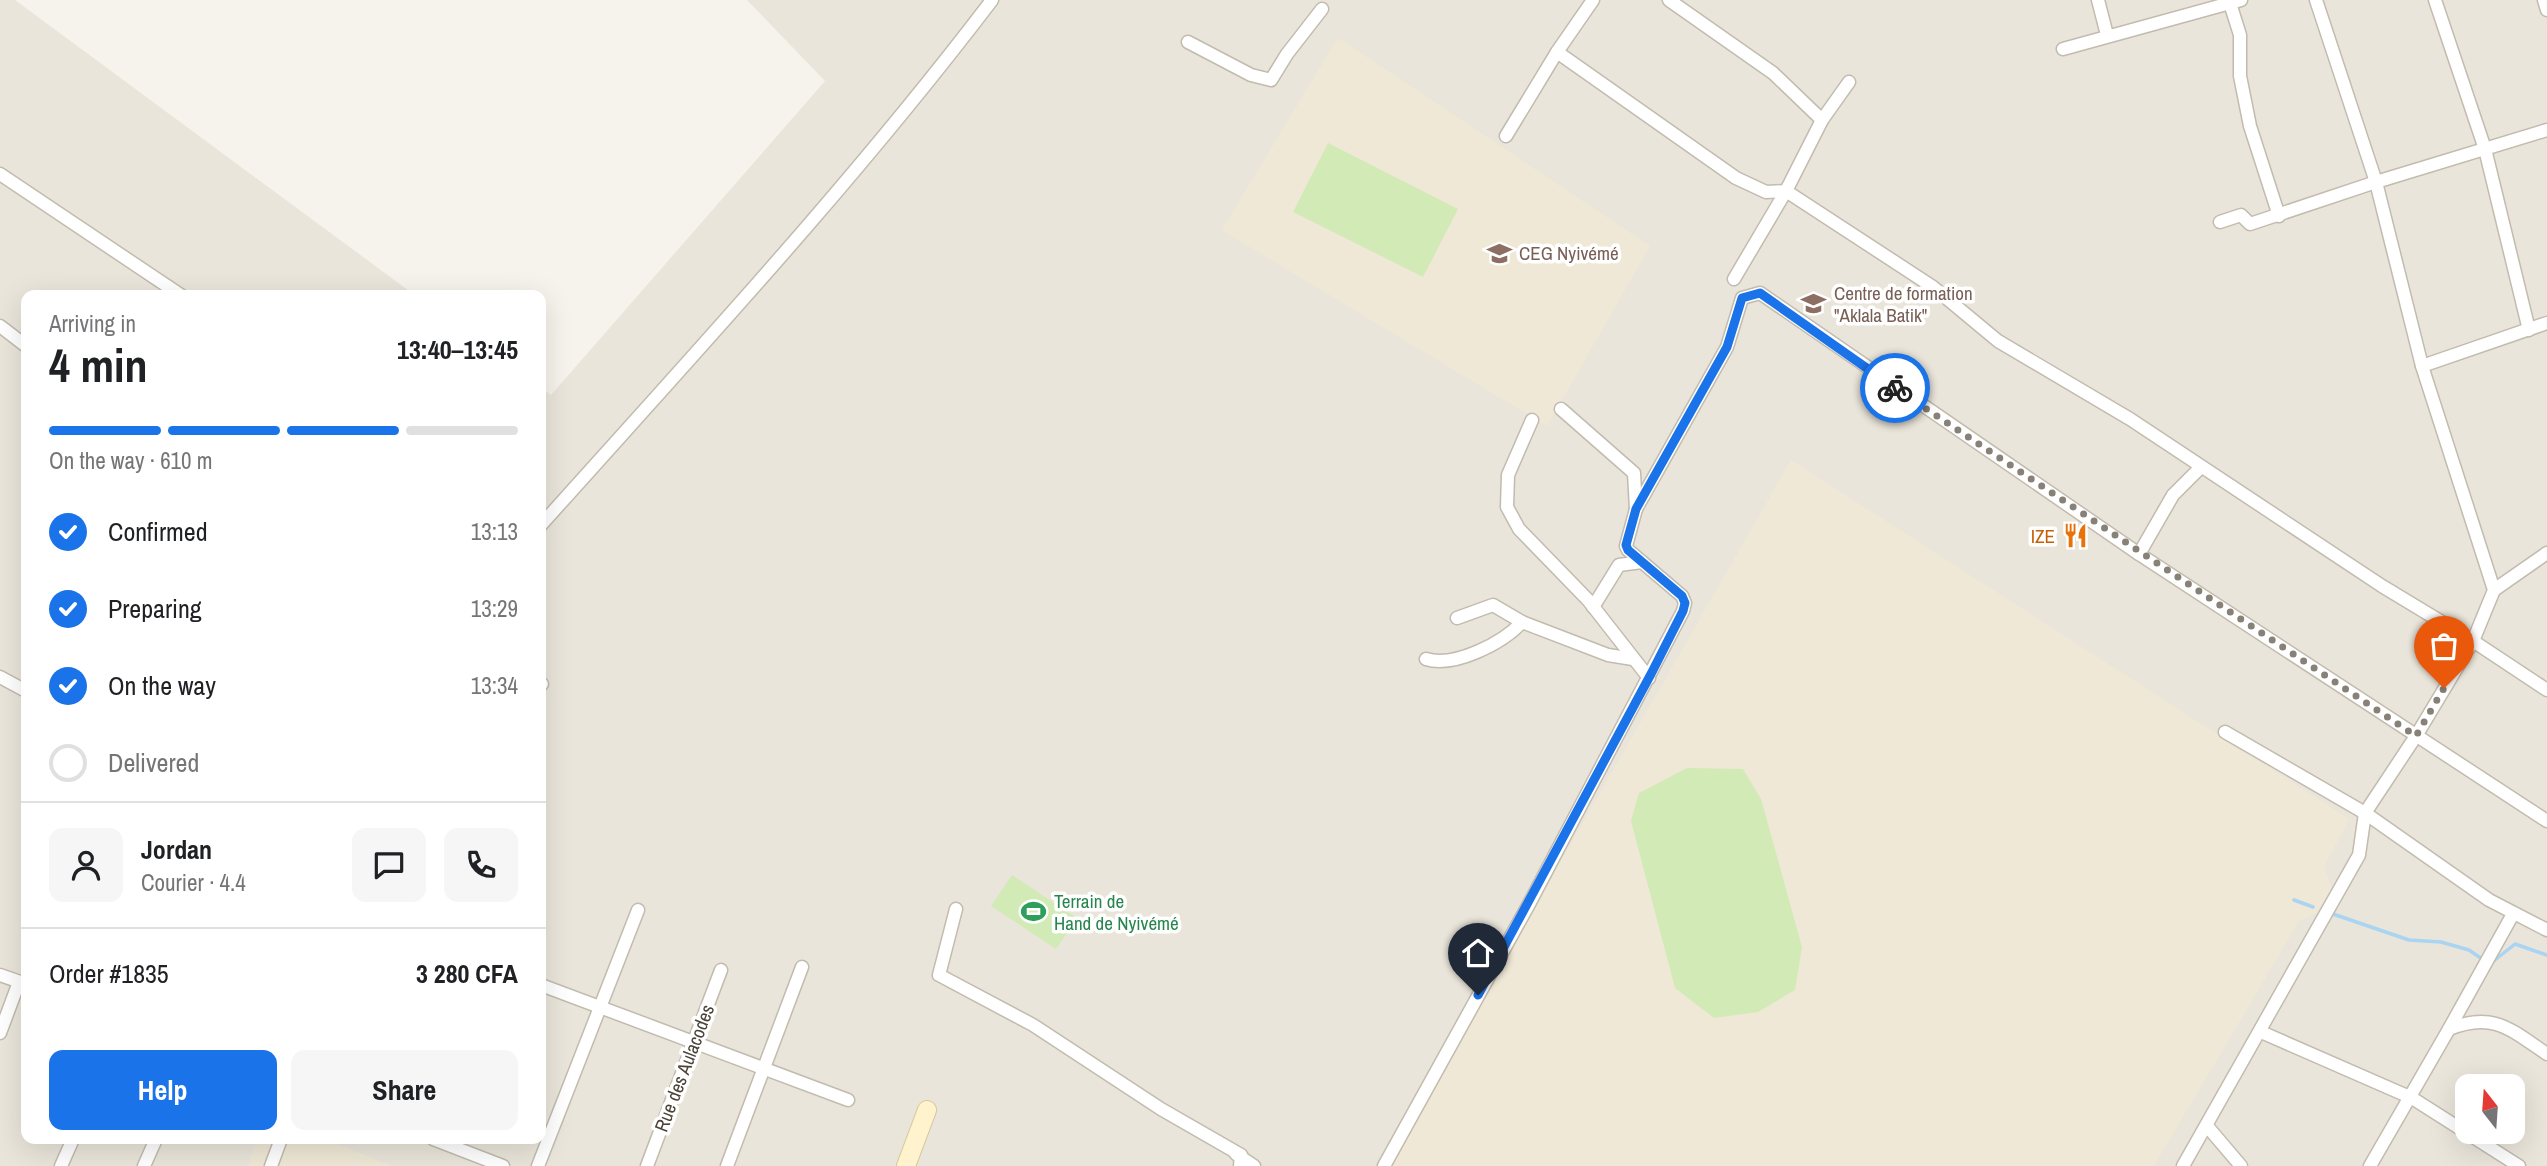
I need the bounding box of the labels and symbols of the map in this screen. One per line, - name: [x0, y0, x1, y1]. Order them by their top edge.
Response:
- school or university icon: CEG Nyivémé: [1485, 239, 1513, 267]
- place label: CEG Nyivémé: [1519, 240, 1619, 266]
- place label: Centre de formation "Aklala Batik": [1834, 280, 1973, 328]
- school or university icon: Centre de formation "Aklala Batik": [1800, 290, 1828, 318]
- courier: [1860, 353, 1930, 423]
- restaurant icon: IZE: [2061, 522, 2089, 550]
- place label: IZE: [2031, 523, 2055, 549]
- pin: [2414, 616, 2474, 688]
- place label: Terrain de Hand de Nyivémé: [1054, 888, 1179, 936]
- sports icon: Terrain de Hand de Nyivémé: [1020, 898, 1048, 926]
- pin: [1448, 923, 1508, 995]
- street label: Rue des Aulacodes: [648, 1000, 720, 1135]
- north arrow: [2455, 1074, 2525, 1144]

